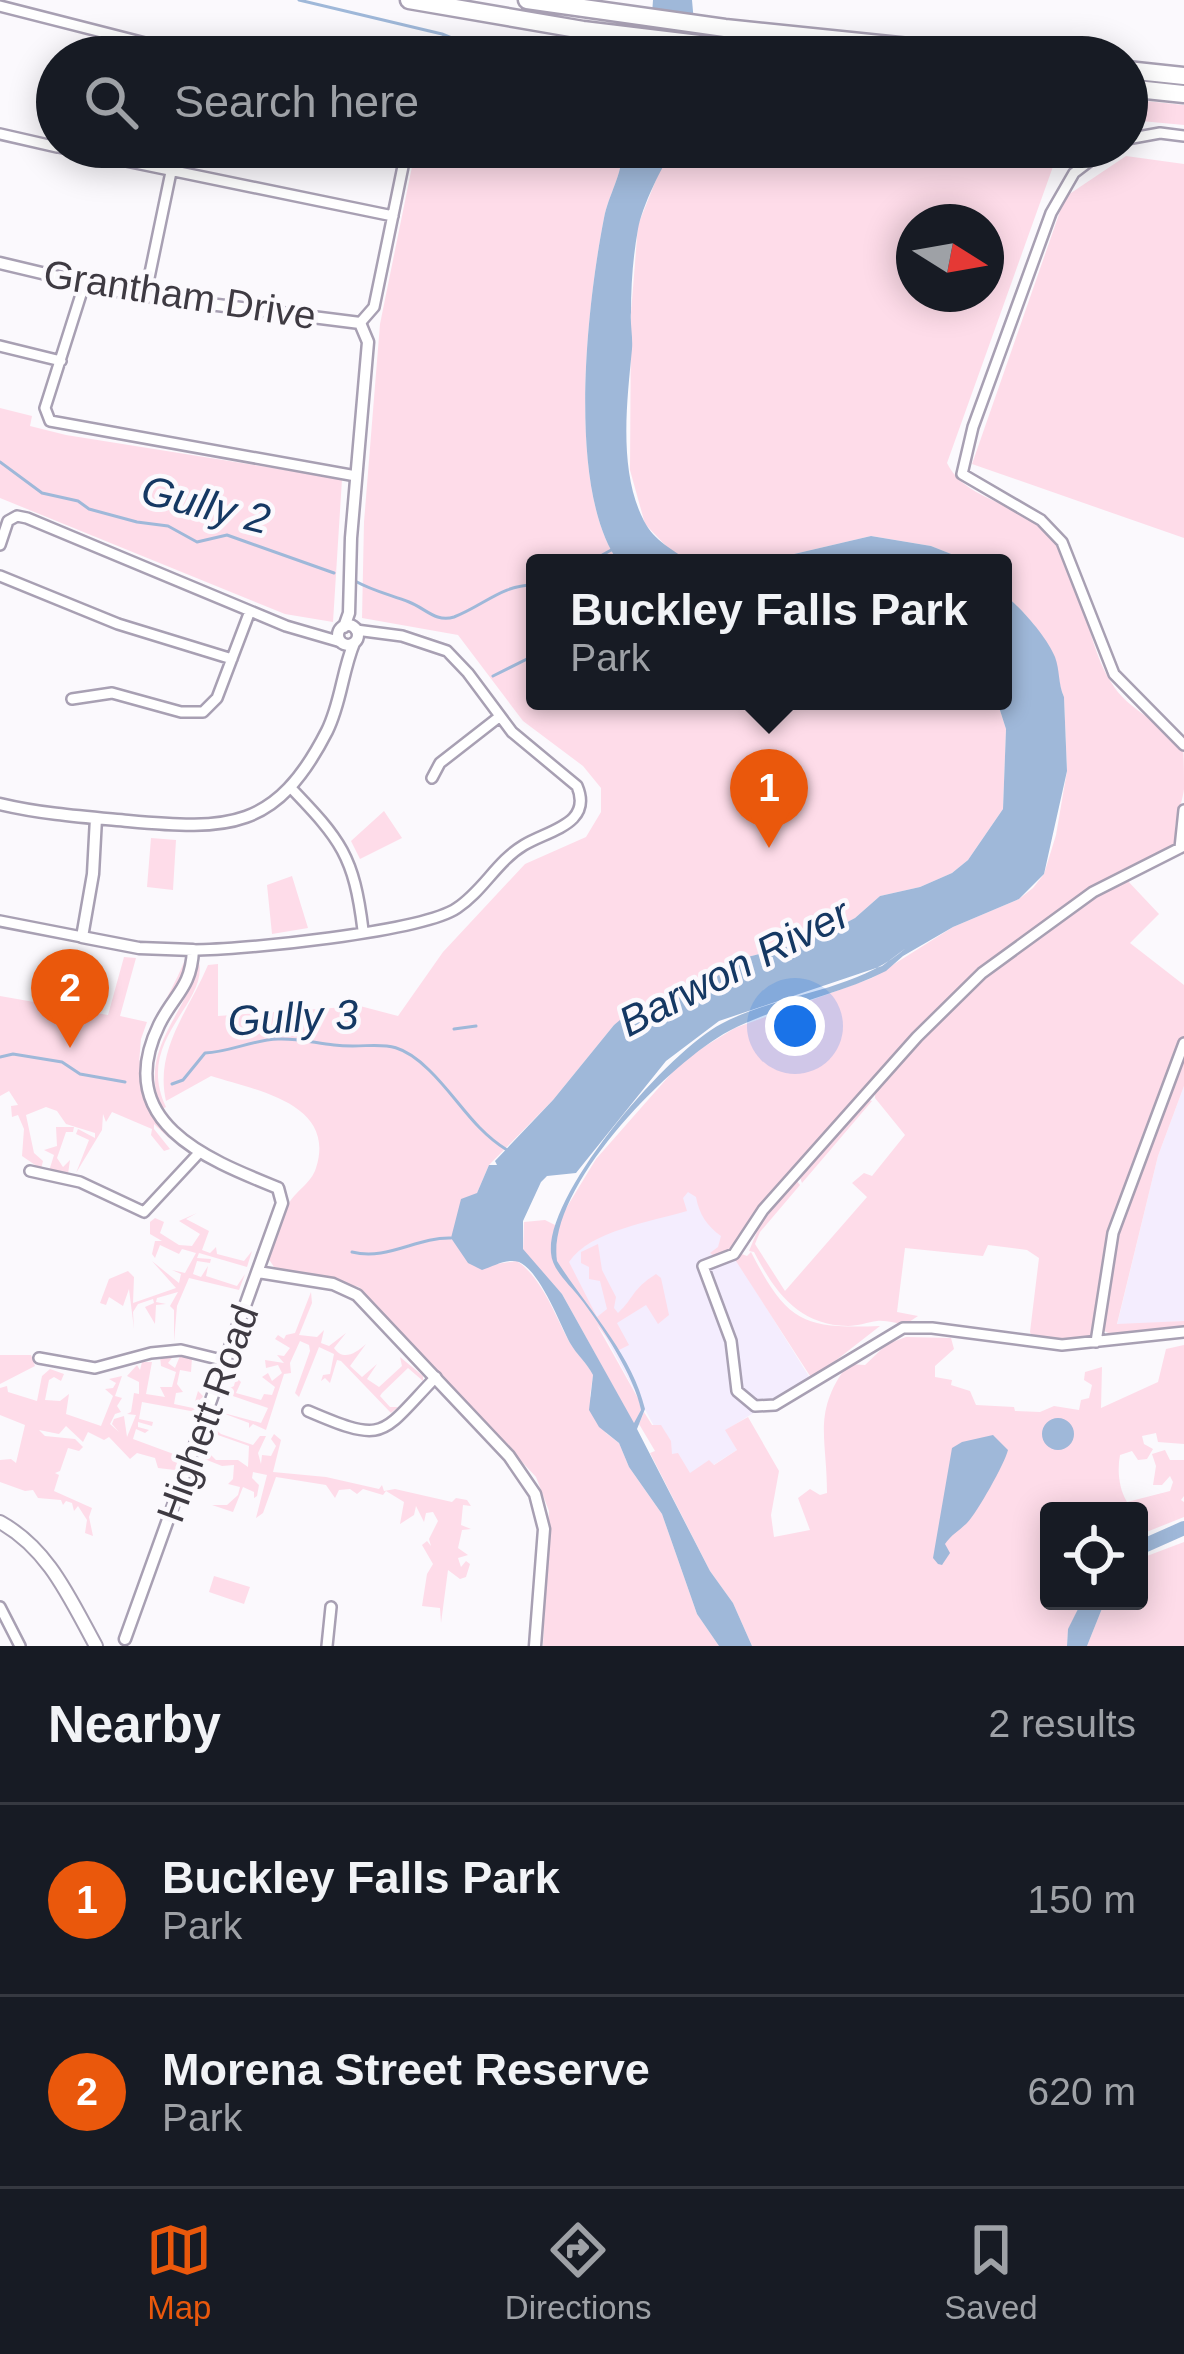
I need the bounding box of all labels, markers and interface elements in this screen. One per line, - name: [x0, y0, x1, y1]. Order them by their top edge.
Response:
- search box: [36, 36, 1148, 168]
- icon: search: [78, 69, 144, 135]
- text: Search here: [174, 76, 419, 127]
- north arrow: [896, 204, 1004, 312]
- street label: Grantham Drive: [41, 252, 319, 337]
- water label: Gully 2: [137, 466, 275, 543]
- popup: [526, 554, 1012, 710]
- text: Buckley Falls Park: [570, 584, 968, 635]
- text: Park: [570, 636, 650, 679]
- pin: 1: [730, 749, 808, 848]
- water label: Barwon River: [611, 888, 859, 1046]
- pin: 2: [31, 949, 109, 1048]
- water label: Gully 3: [227, 991, 360, 1044]
- your location: [765, 996, 825, 1056]
- street label: Highett Road: [148, 1299, 267, 1527]
- map controls: [1040, 1502, 1148, 1610]
- button: locate: [1040, 1502, 1148, 1610]
- text: Nearby: [48, 1696, 221, 1753]
- text: 2 results: [989, 1702, 1136, 1745]
- text: Buckley Falls Park: [162, 1852, 560, 1903]
- text: 1: [76, 1878, 98, 1921]
- text: 150 m: [1028, 1878, 1136, 1921]
- text: Park: [162, 1904, 242, 1947]
- text: Morena Street Reserve: [162, 2044, 650, 2095]
- text: 2: [76, 2070, 98, 2113]
- text: 620 m: [1028, 2070, 1136, 2113]
- text: Park: [162, 2096, 242, 2139]
- tab: Map: [146, 2217, 212, 2327]
- tab: Directions: [505, 2217, 652, 2327]
- tab: Saved: [944, 2217, 1038, 2327]

